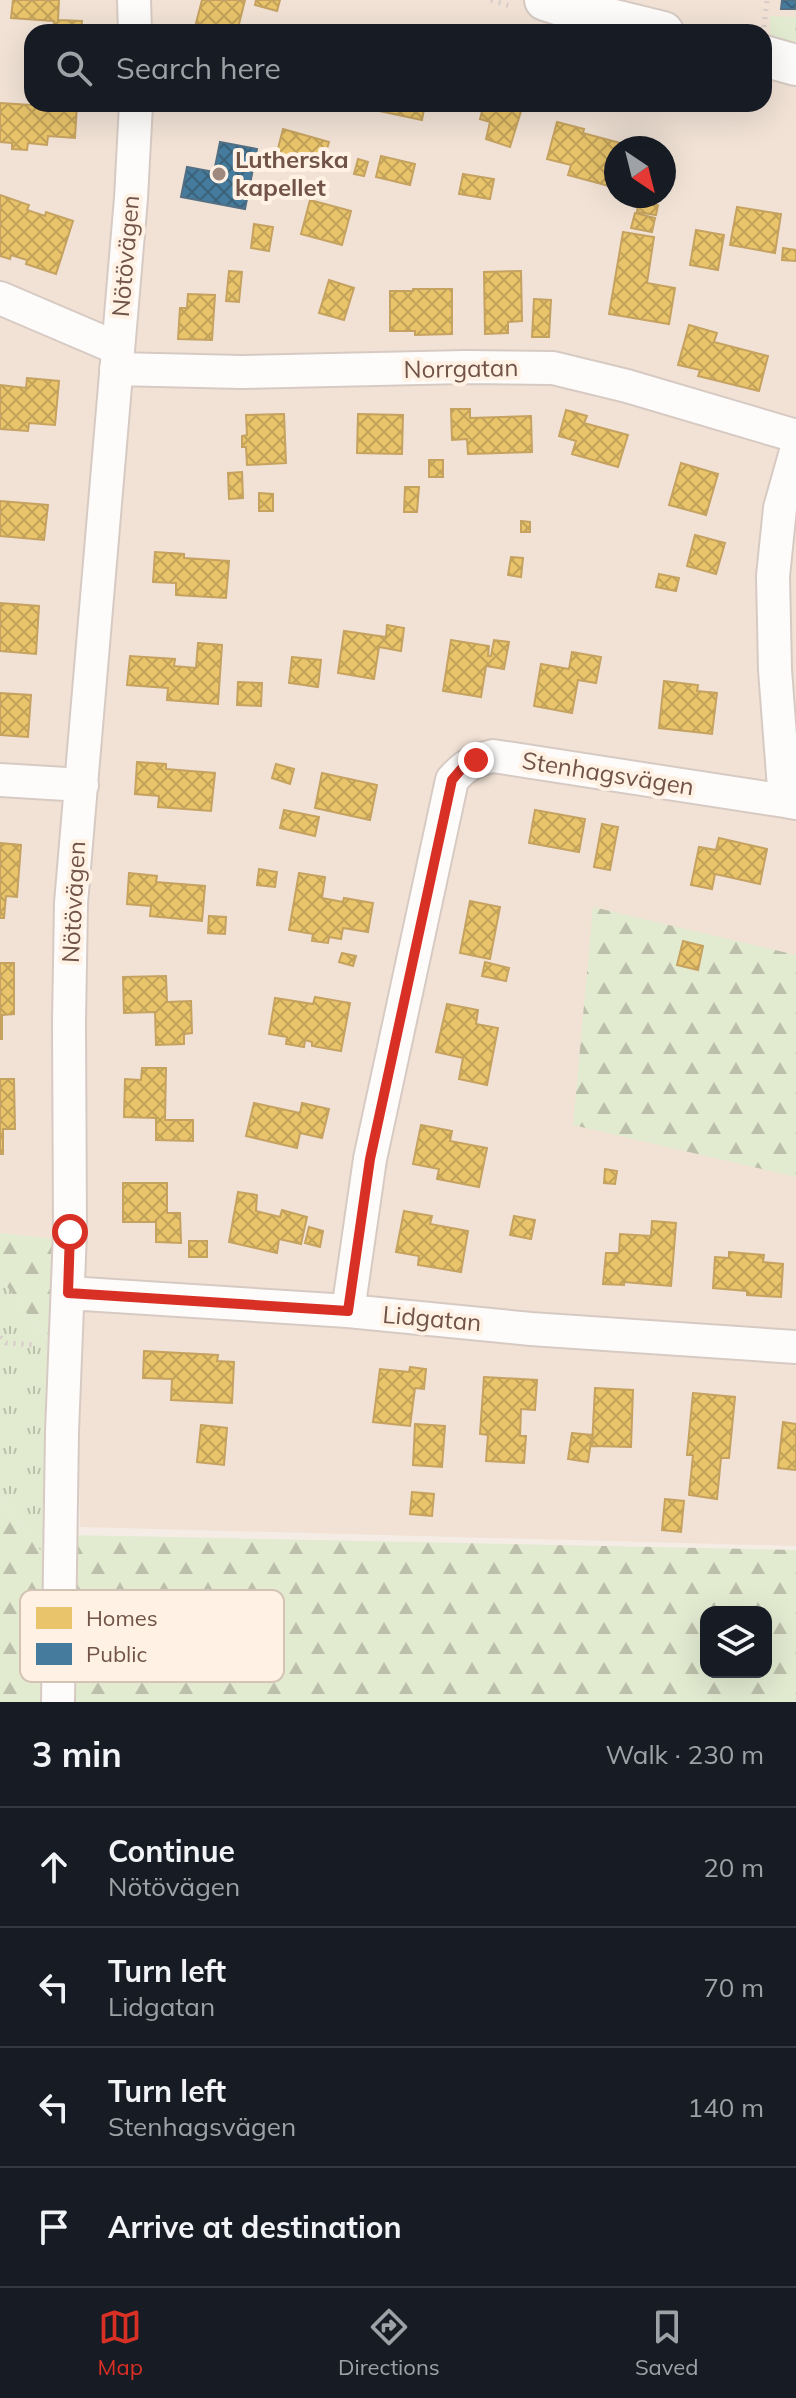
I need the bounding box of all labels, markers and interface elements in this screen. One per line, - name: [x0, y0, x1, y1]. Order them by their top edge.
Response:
- search box: [24, 24, 772, 112]
- icon: search: [52, 46, 96, 90]
- text: Search here: [116, 49, 281, 87]
- north arrow: [604, 136, 676, 208]
- place label: Lutherska kapellet: [235, 144, 349, 202]
- marker: Lutherska kapellet: [210, 165, 228, 183]
- street label: Nötövägen: [105, 194, 145, 318]
- street label: Norrgatan: [403, 352, 519, 384]
- route end: [458, 742, 494, 778]
- street label: Stenhagsvägen: [520, 745, 696, 801]
- street label: Nötövägen: [55, 840, 91, 964]
- route start: [52, 1214, 88, 1250]
- street label: Lidgatan: [381, 1299, 483, 1337]
- legend: [20, 1590, 284, 1682]
- text: Homes: [86, 1604, 158, 1632]
- map controls: [700, 1606, 772, 1678]
- button: layers: [700, 1606, 772, 1678]
- text: Public: [86, 1640, 148, 1668]
- text: 3 min: [32, 1733, 122, 1776]
- text: Walk · 230 m: [605, 1738, 764, 1771]
- text: Continue: [108, 1832, 235, 1870]
- icon: ahead: [32, 1845, 76, 1889]
- text: 20 m: [703, 1851, 764, 1884]
- text: Nötövägen: [108, 1870, 240, 1903]
- text: Turn left: [108, 1952, 226, 1990]
- icon: left: [32, 1965, 76, 2009]
- text: 70 m: [703, 1971, 764, 2004]
- text: Lidgatan: [108, 1990, 215, 2023]
- text: Turn left: [108, 2072, 226, 2110]
- icon: left: [32, 2085, 76, 2129]
- text: 140 m: [688, 2091, 764, 2124]
- text: Stenhagsvägen: [108, 2110, 296, 2143]
- icon: arrive: [32, 2205, 76, 2249]
- text: Arrive at destination: [108, 2208, 402, 2246]
- tab: Map: [98, 2305, 143, 2381]
- tab: Directions: [338, 2305, 440, 2381]
- tab: Saved: [635, 2305, 698, 2381]

